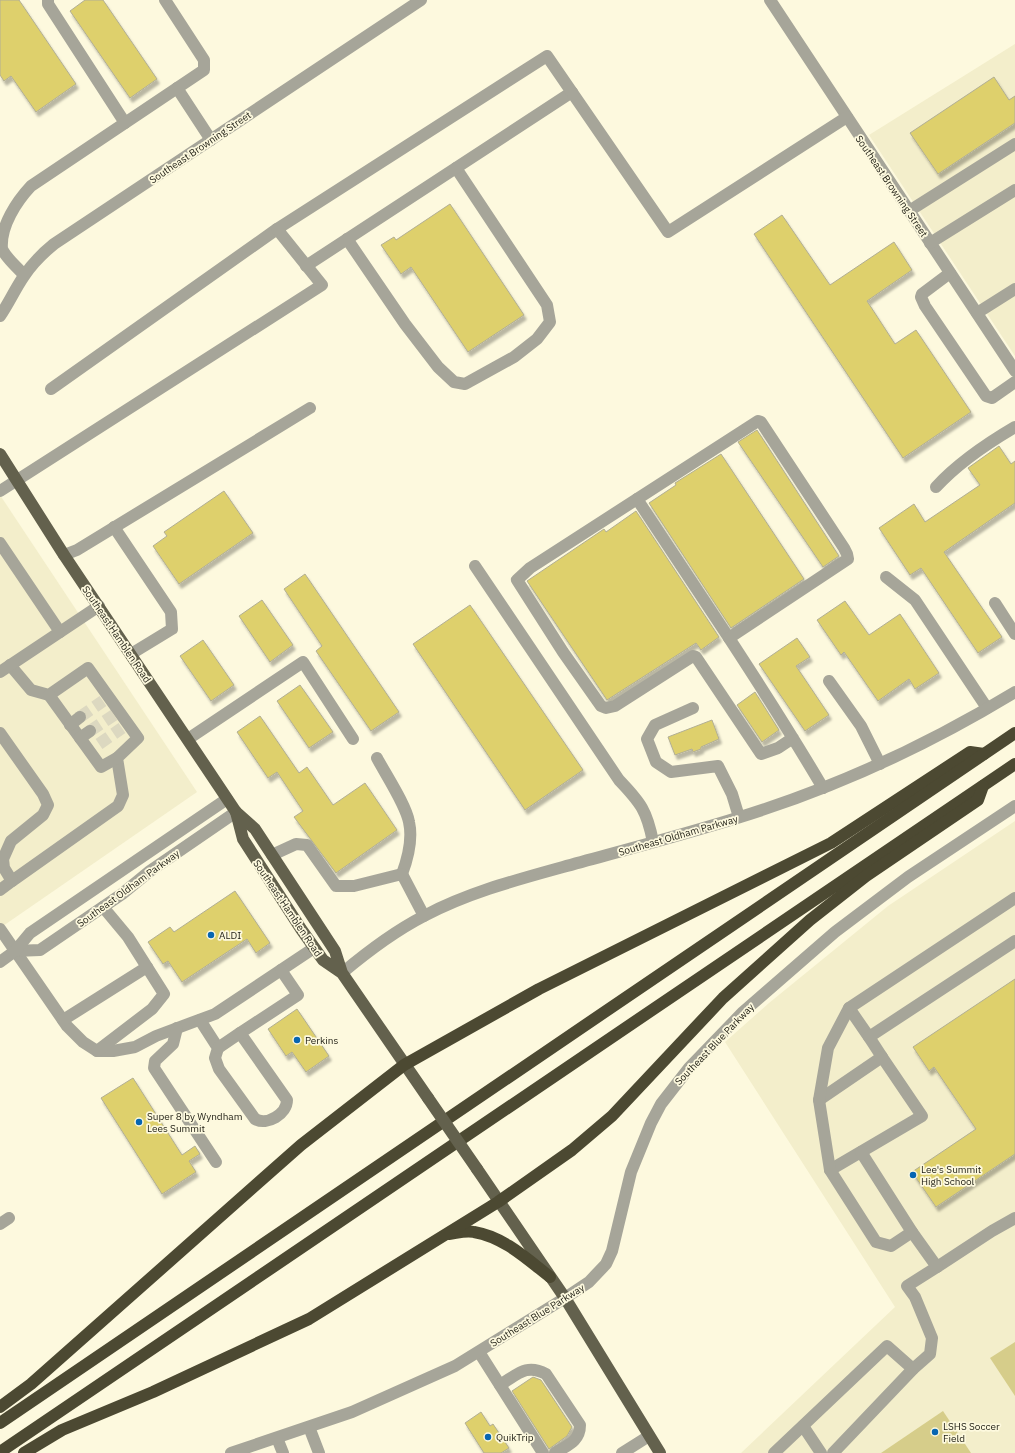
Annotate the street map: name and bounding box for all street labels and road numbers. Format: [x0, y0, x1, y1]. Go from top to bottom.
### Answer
street label: Southeast Browning Street [147, 108, 254, 186]
street label: Southeast Browning Street [853, 133, 931, 240]
street label: Southeast Hamblen Road [79, 583, 154, 685]
street label: Southeast Oldham Parkway [617, 812, 739, 859]
street label: Southeast Oldham Parkway [74, 847, 182, 930]
street label: Southeast Hamblen Road [250, 857, 325, 959]
street label: Southeast Blue Parkway [672, 1001, 757, 1088]
street label: Southeast Blue Parkway [488, 1281, 587, 1350]

